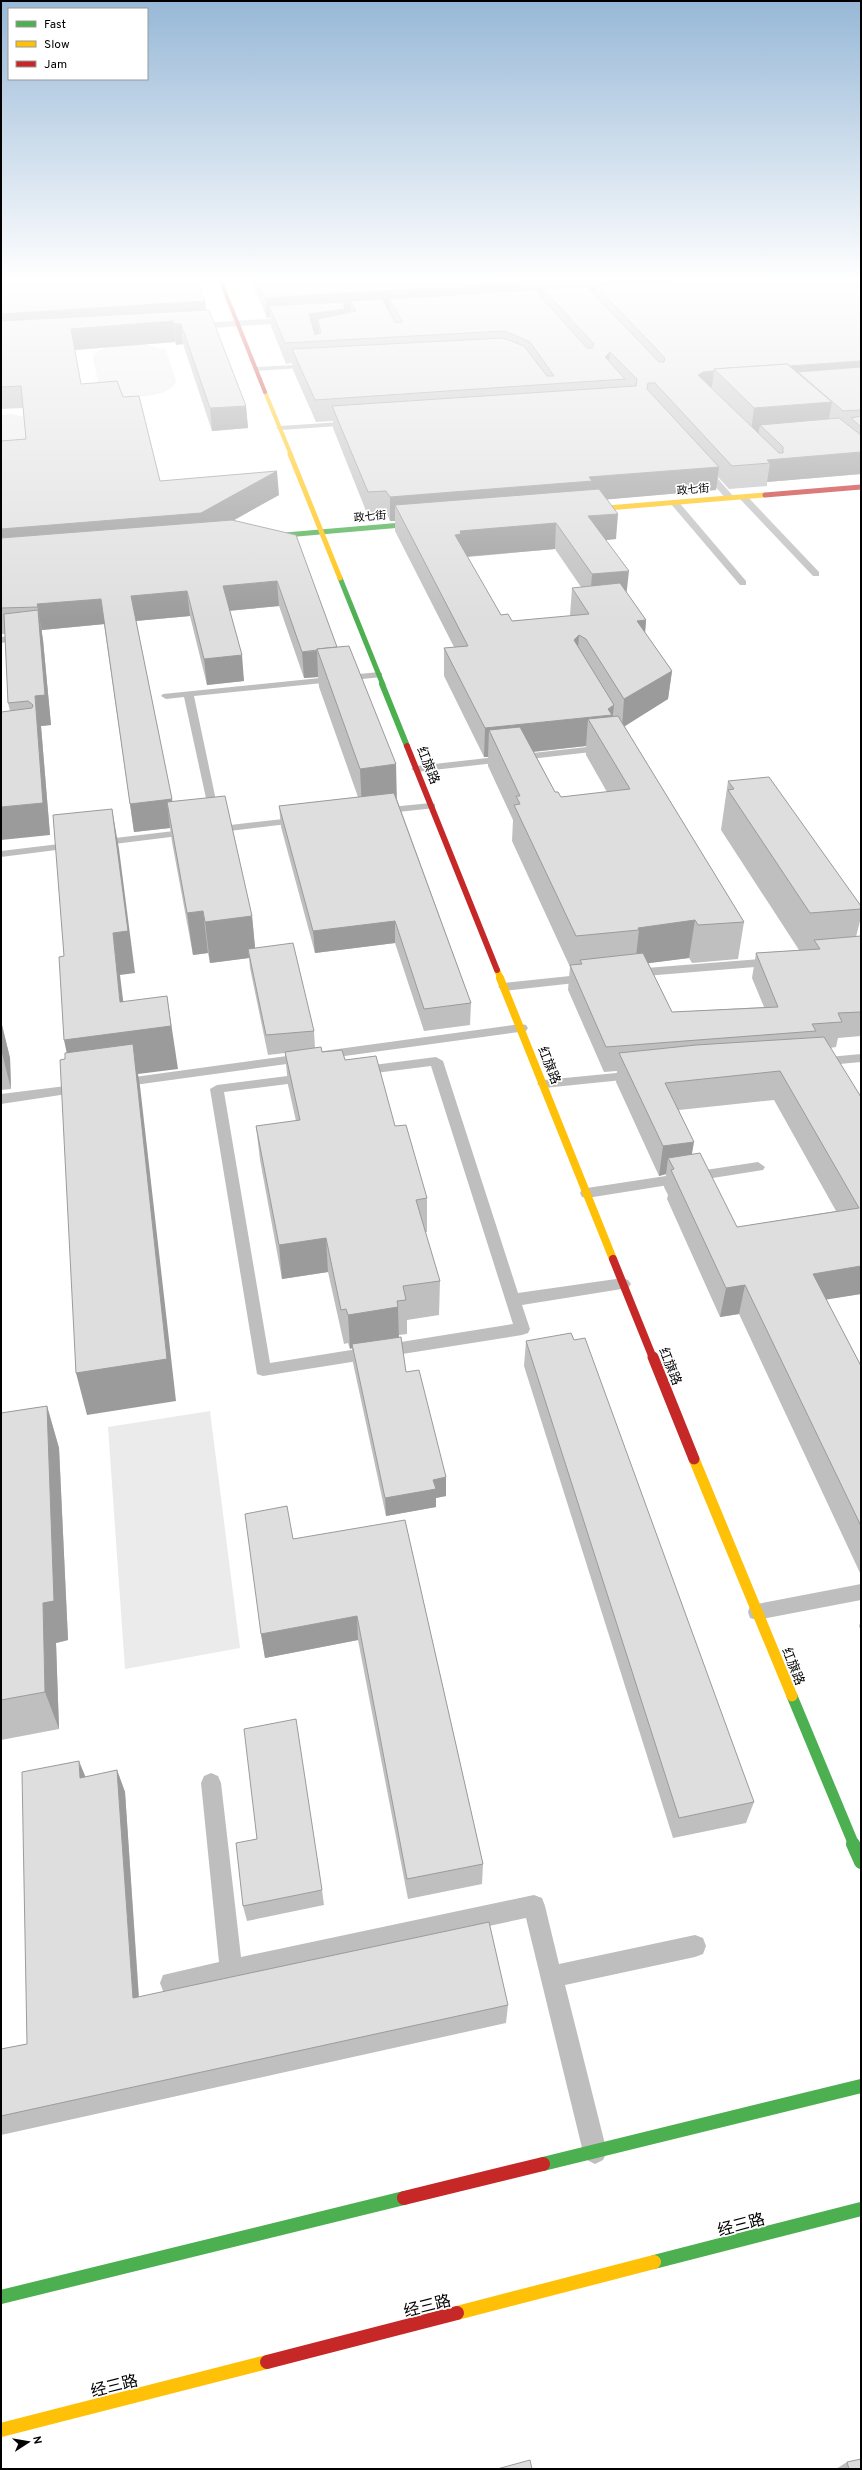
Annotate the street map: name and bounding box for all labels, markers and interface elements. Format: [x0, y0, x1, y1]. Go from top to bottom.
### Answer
legend [8, 8, 148, 80]
text: Fast [44, 17, 66, 33]
text: Slow [44, 37, 70, 53]
text: Jam [44, 57, 67, 73]
street label: 政七街 [676, 482, 710, 498]
street label: 政七街 [353, 509, 387, 525]
street label: 红旗路 [412, 744, 443, 787]
street label: 红旗路 [533, 1044, 564, 1087]
street label: 红旗路 [654, 1345, 685, 1388]
street label: 红旗路 [777, 1645, 808, 1688]
street label: 经三路 [716, 2210, 767, 2242]
street label: 经三路 [402, 2291, 453, 2322]
street label: 经三路 [89, 2371, 140, 2402]
north arrow [8, 2422, 48, 2462]
text: N [29, 2435, 44, 2445]

